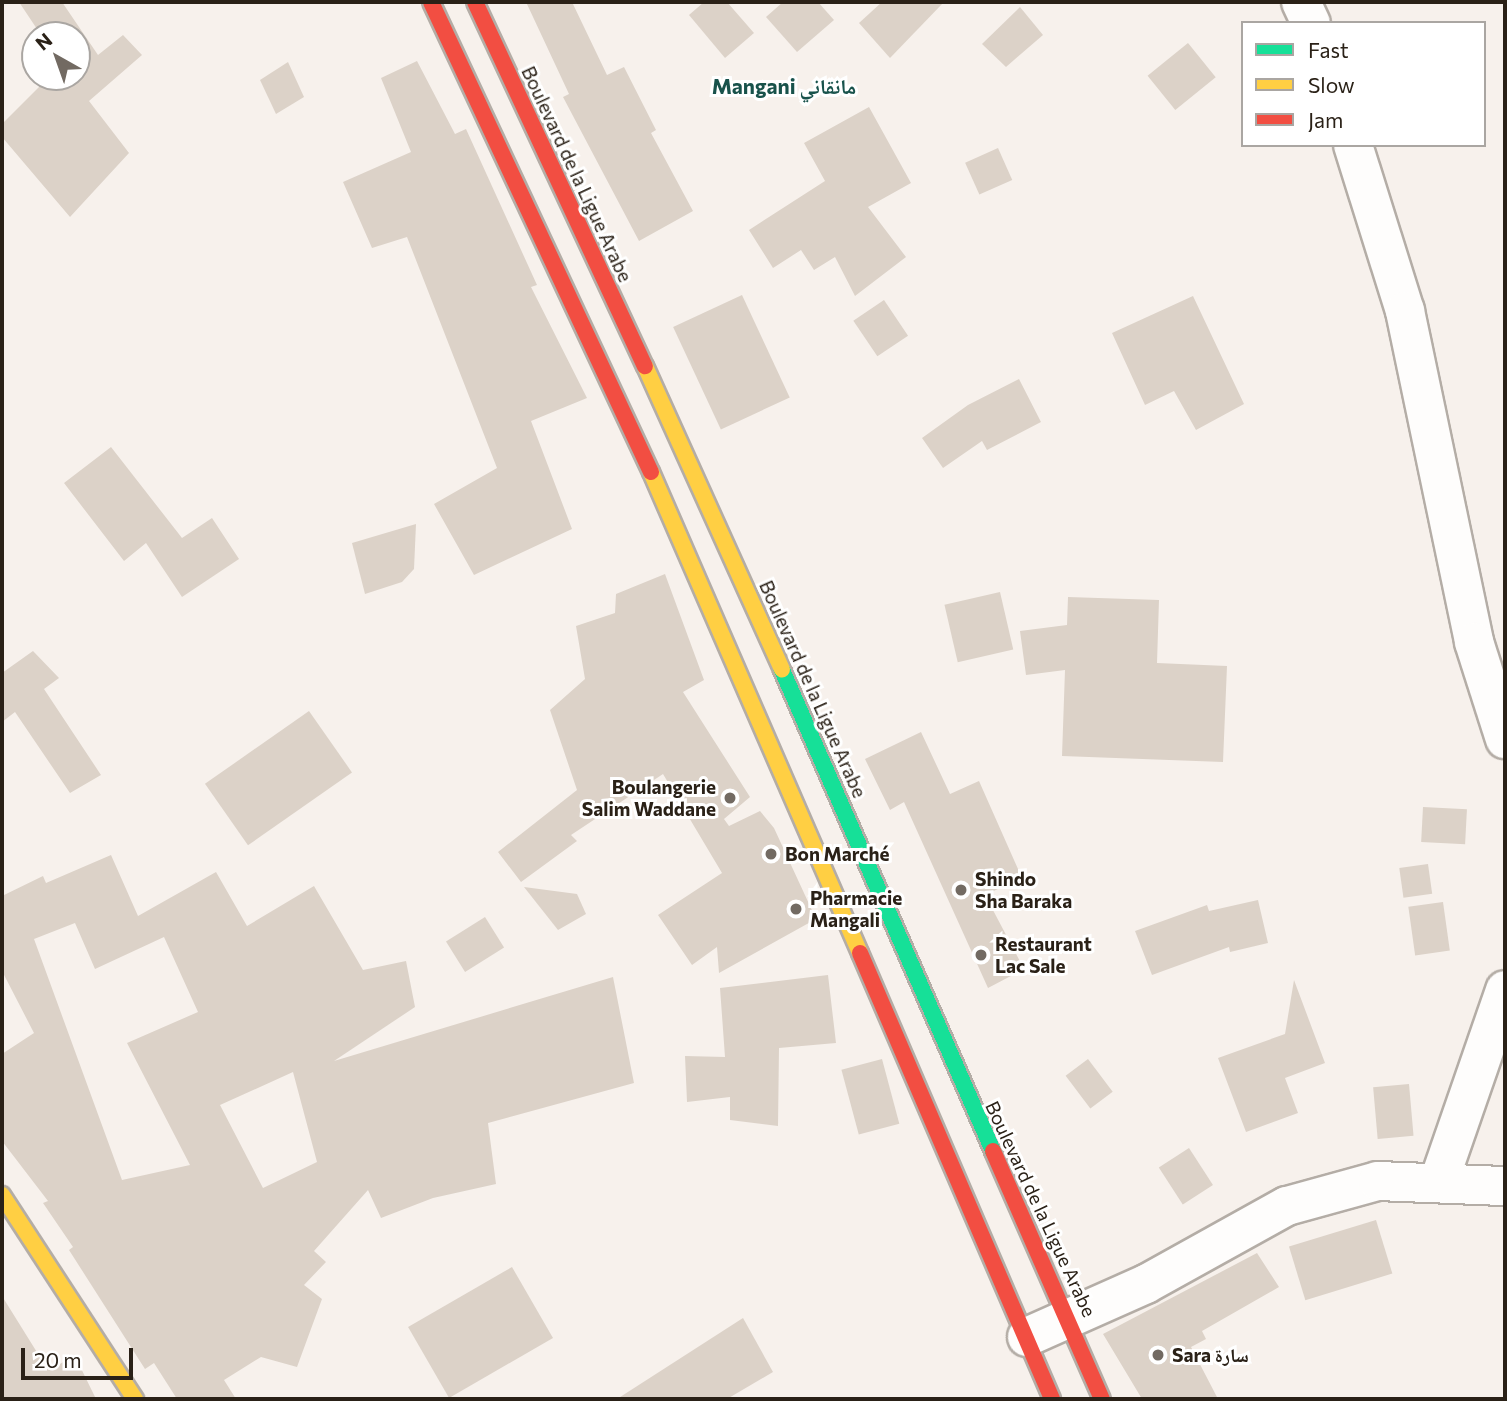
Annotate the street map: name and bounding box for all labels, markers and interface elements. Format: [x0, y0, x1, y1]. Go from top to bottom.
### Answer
north arrow [21, 21, 91, 91]
legend [1241, 21, 1486, 147]
text: N [31, 28, 56, 54]
text: Fast [1308, 37, 1349, 62]
street label: Boulevard de la Ligue Arabe [517, 63, 637, 285]
text: Slow [1308, 72, 1355, 97]
district label: Mangani مانقاني [712, 73, 856, 99]
text: Jam [1308, 107, 1343, 132]
street label: Boulevard de la Ligue Arabe [755, 577, 871, 801]
place label: Boulangerie Salim Waddane [582, 776, 716, 820]
marker: Boulangerie Salim Waddane [722, 790, 738, 806]
place label: Bon Marché [785, 843, 889, 865]
marker: Bon Marché [763, 846, 779, 862]
place label: Shindo Sha Baraka [975, 868, 1072, 912]
marker: Shindo Sha Baraka [953, 882, 969, 898]
place label: Pharmacie Mangali [810, 887, 902, 931]
marker: Pharmacie Mangali [788, 901, 804, 917]
place label: Restaurant Lac Sale [995, 933, 1092, 977]
marker: Restaurant Lac Sale [973, 947, 989, 963]
street label: Boulevard de la Ligue Arabe [981, 1098, 1101, 1320]
scale bar [24, 1334, 136, 1378]
place label: Sara سارة [1172, 1344, 1249, 1366]
text: 20 m [34, 1347, 82, 1372]
marker: Sara سارة [1150, 1347, 1166, 1363]

